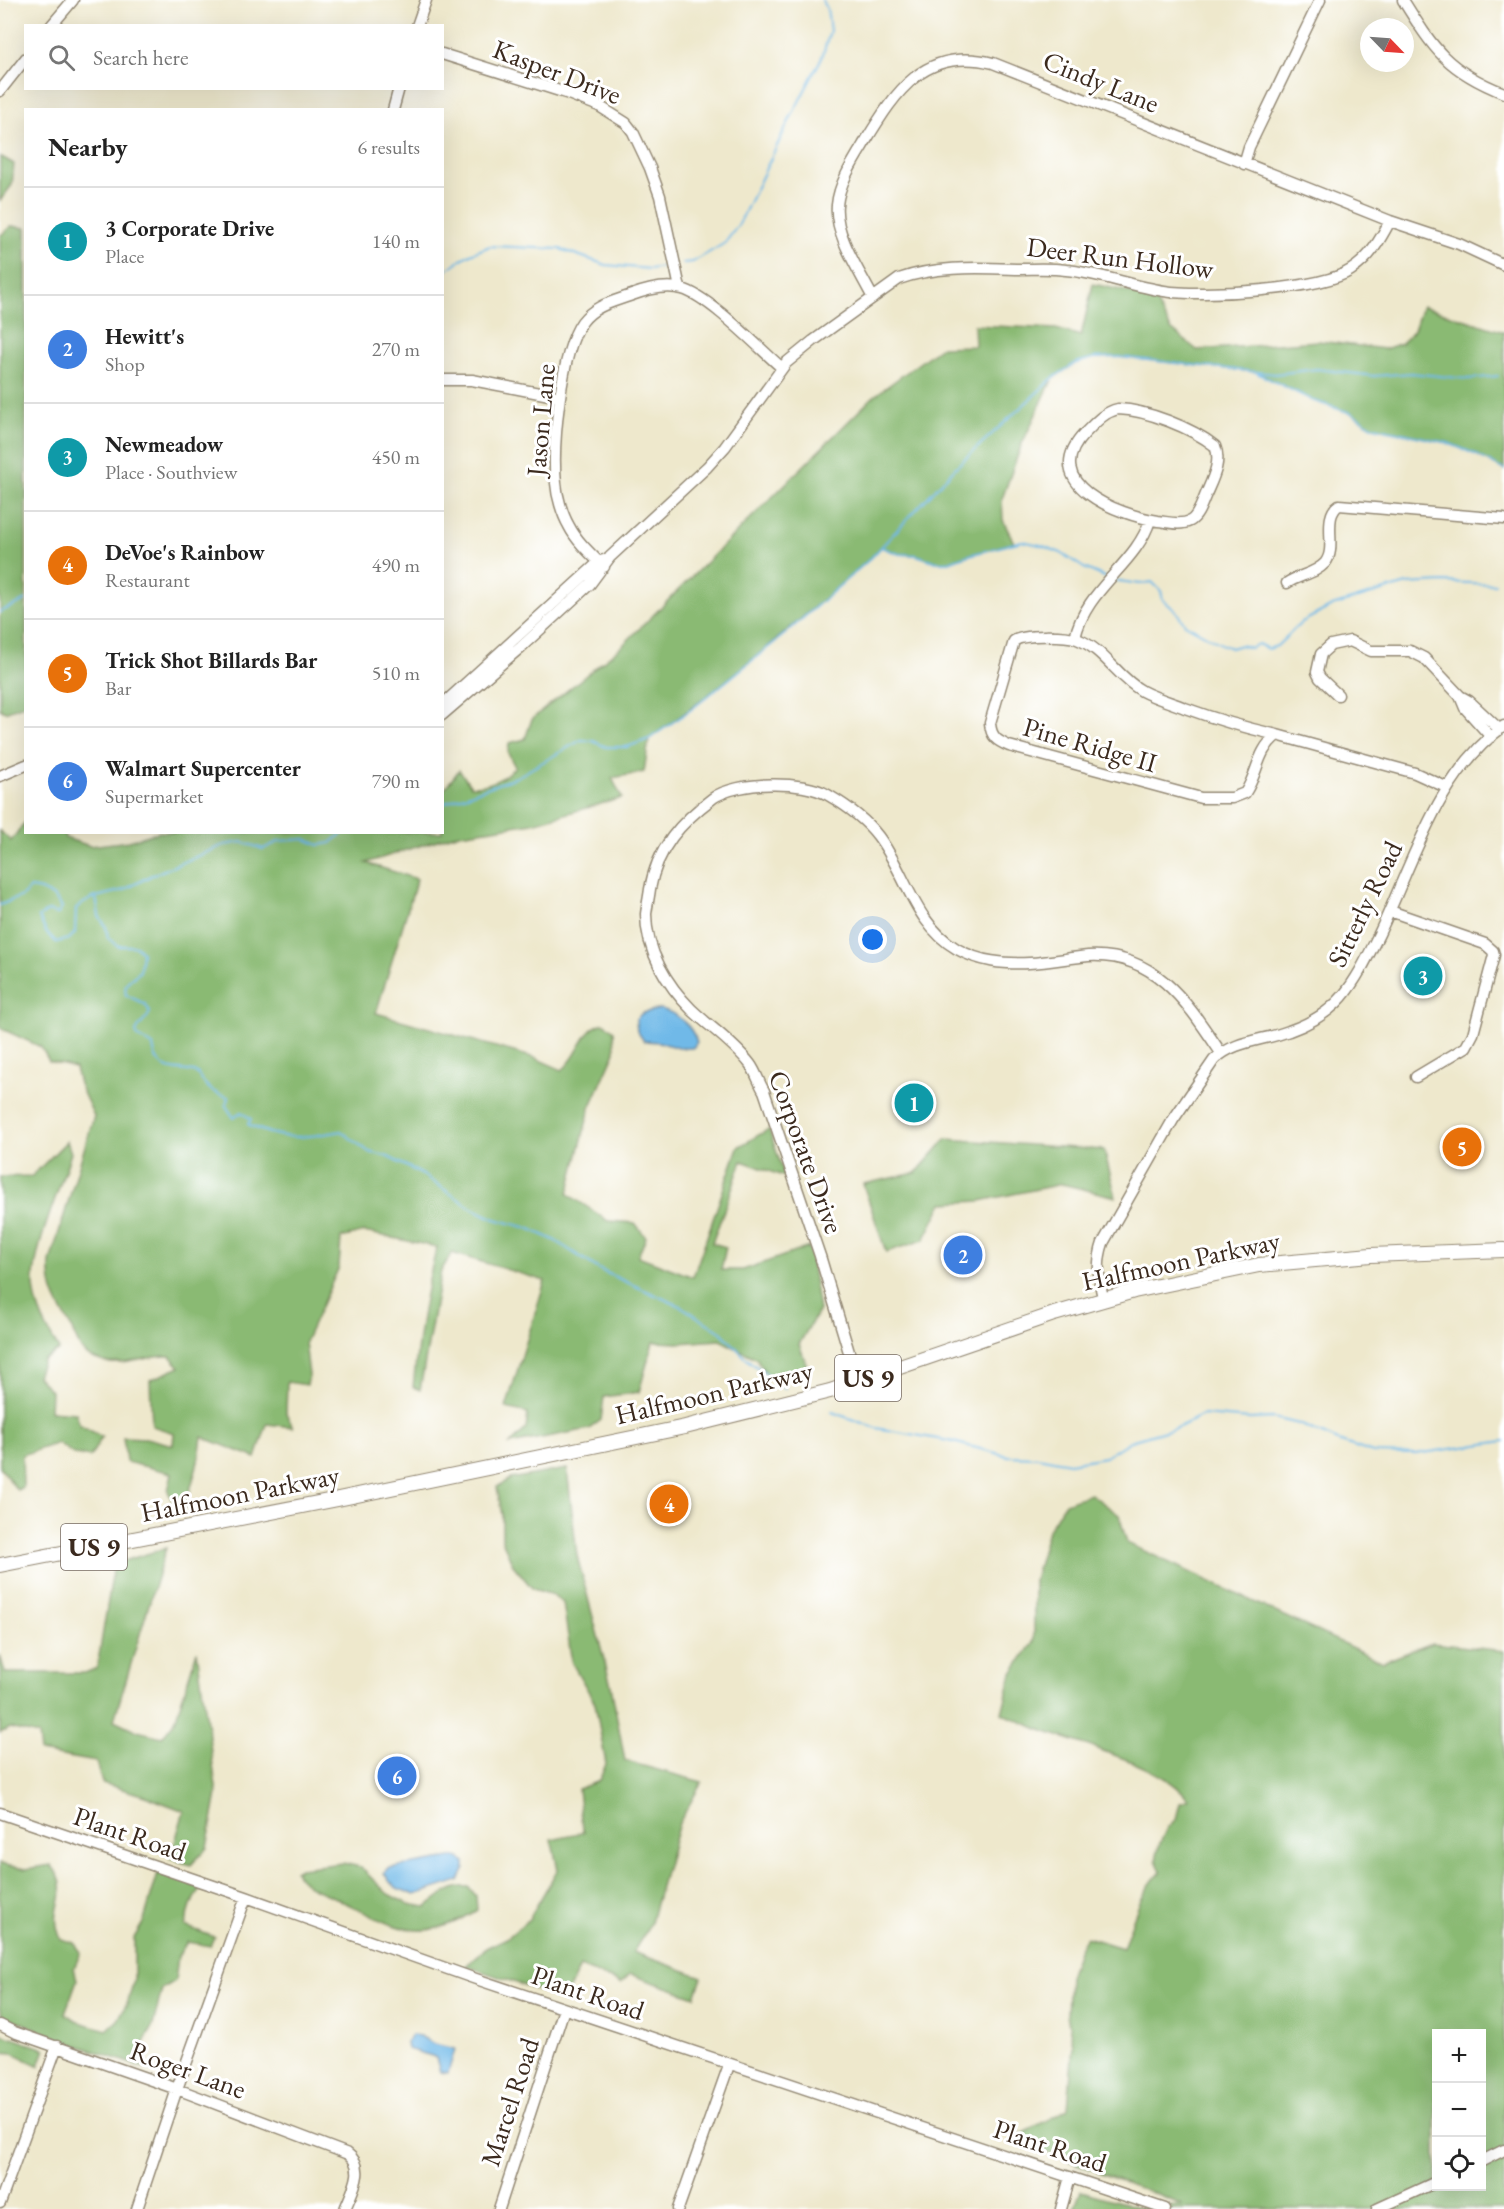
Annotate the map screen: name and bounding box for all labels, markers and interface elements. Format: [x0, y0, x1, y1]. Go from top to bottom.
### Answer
north arrow [1360, 18, 1414, 72]
search box [24, 24, 444, 90]
street label: Kasper Drive [488, 31, 626, 112]
icon: search [45, 41, 78, 74]
street label: Cindy Lane [1038, 42, 1164, 121]
text: Search here [93, 43, 188, 72]
text: Nearby [48, 130, 128, 164]
text: 6 results [357, 134, 420, 160]
text: 3 Corporate Drive [105, 214, 274, 243]
text: 1 [62, 228, 73, 254]
text: 140 m [372, 228, 420, 254]
street label: Deer Run Hollow [1025, 229, 1216, 286]
text: Place [105, 243, 144, 269]
text: Hewitt's [105, 322, 184, 351]
text: 2 [62, 336, 73, 362]
text: 270 m [372, 336, 420, 362]
text: Shop [105, 351, 145, 377]
street label: Jason Lane [518, 362, 563, 480]
text: Newmeadow [105, 430, 223, 459]
text: 3 [62, 444, 73, 470]
text: 450 m [372, 444, 420, 470]
text: Place · Southview [105, 459, 237, 485]
text: DeVoe's Rainbow [105, 538, 265, 567]
text: 4 [62, 552, 73, 578]
text: 490 m [372, 552, 420, 578]
text: Restaurant [105, 567, 190, 593]
text: Trick Shot Billards Bar [105, 646, 317, 675]
text: 5 [62, 660, 73, 686]
text: 510 m [372, 660, 420, 686]
text: Bar [105, 675, 131, 701]
street label: Pine Ridge II [1019, 709, 1161, 780]
text: Walmart Supercenter [105, 754, 301, 783]
text: 6 [62, 768, 73, 794]
text: 790 m [372, 768, 420, 794]
text: Supermarket [105, 783, 203, 809]
street label: Sitterly Road [1319, 835, 1410, 973]
your location [858, 925, 887, 954]
pin: 3 [1404, 954, 1442, 998]
street label: Corporate Drive [761, 1066, 852, 1238]
pin: 1 [894, 1080, 934, 1126]
pin: 5 [1442, 1124, 1482, 1170]
street label: Halfmoon Parkway [1079, 1222, 1283, 1299]
pin: 2 [944, 1232, 982, 1278]
street label: Halfmoon Parkway [612, 1353, 816, 1432]
road number: US 9 [835, 1355, 901, 1401]
street label: Halfmoon Parkway [138, 1457, 342, 1530]
pin: 4 [650, 1482, 688, 1526]
road number: US 9 [61, 1524, 127, 1570]
pin: 6 [378, 1754, 416, 1798]
street label: Plant Road [69, 1798, 191, 1869]
street label: Plant Road [527, 1957, 649, 2028]
map controls [1432, 2029, 1486, 2191]
button: + [1432, 2029, 1486, 2083]
street label: Roger Lane [126, 2032, 251, 2107]
street label: Marcel Road [472, 2033, 547, 2170]
button: − [1432, 2083, 1486, 2137]
street label: Plant Road [989, 2111, 1111, 2180]
button: locate [1432, 2137, 1486, 2191]

